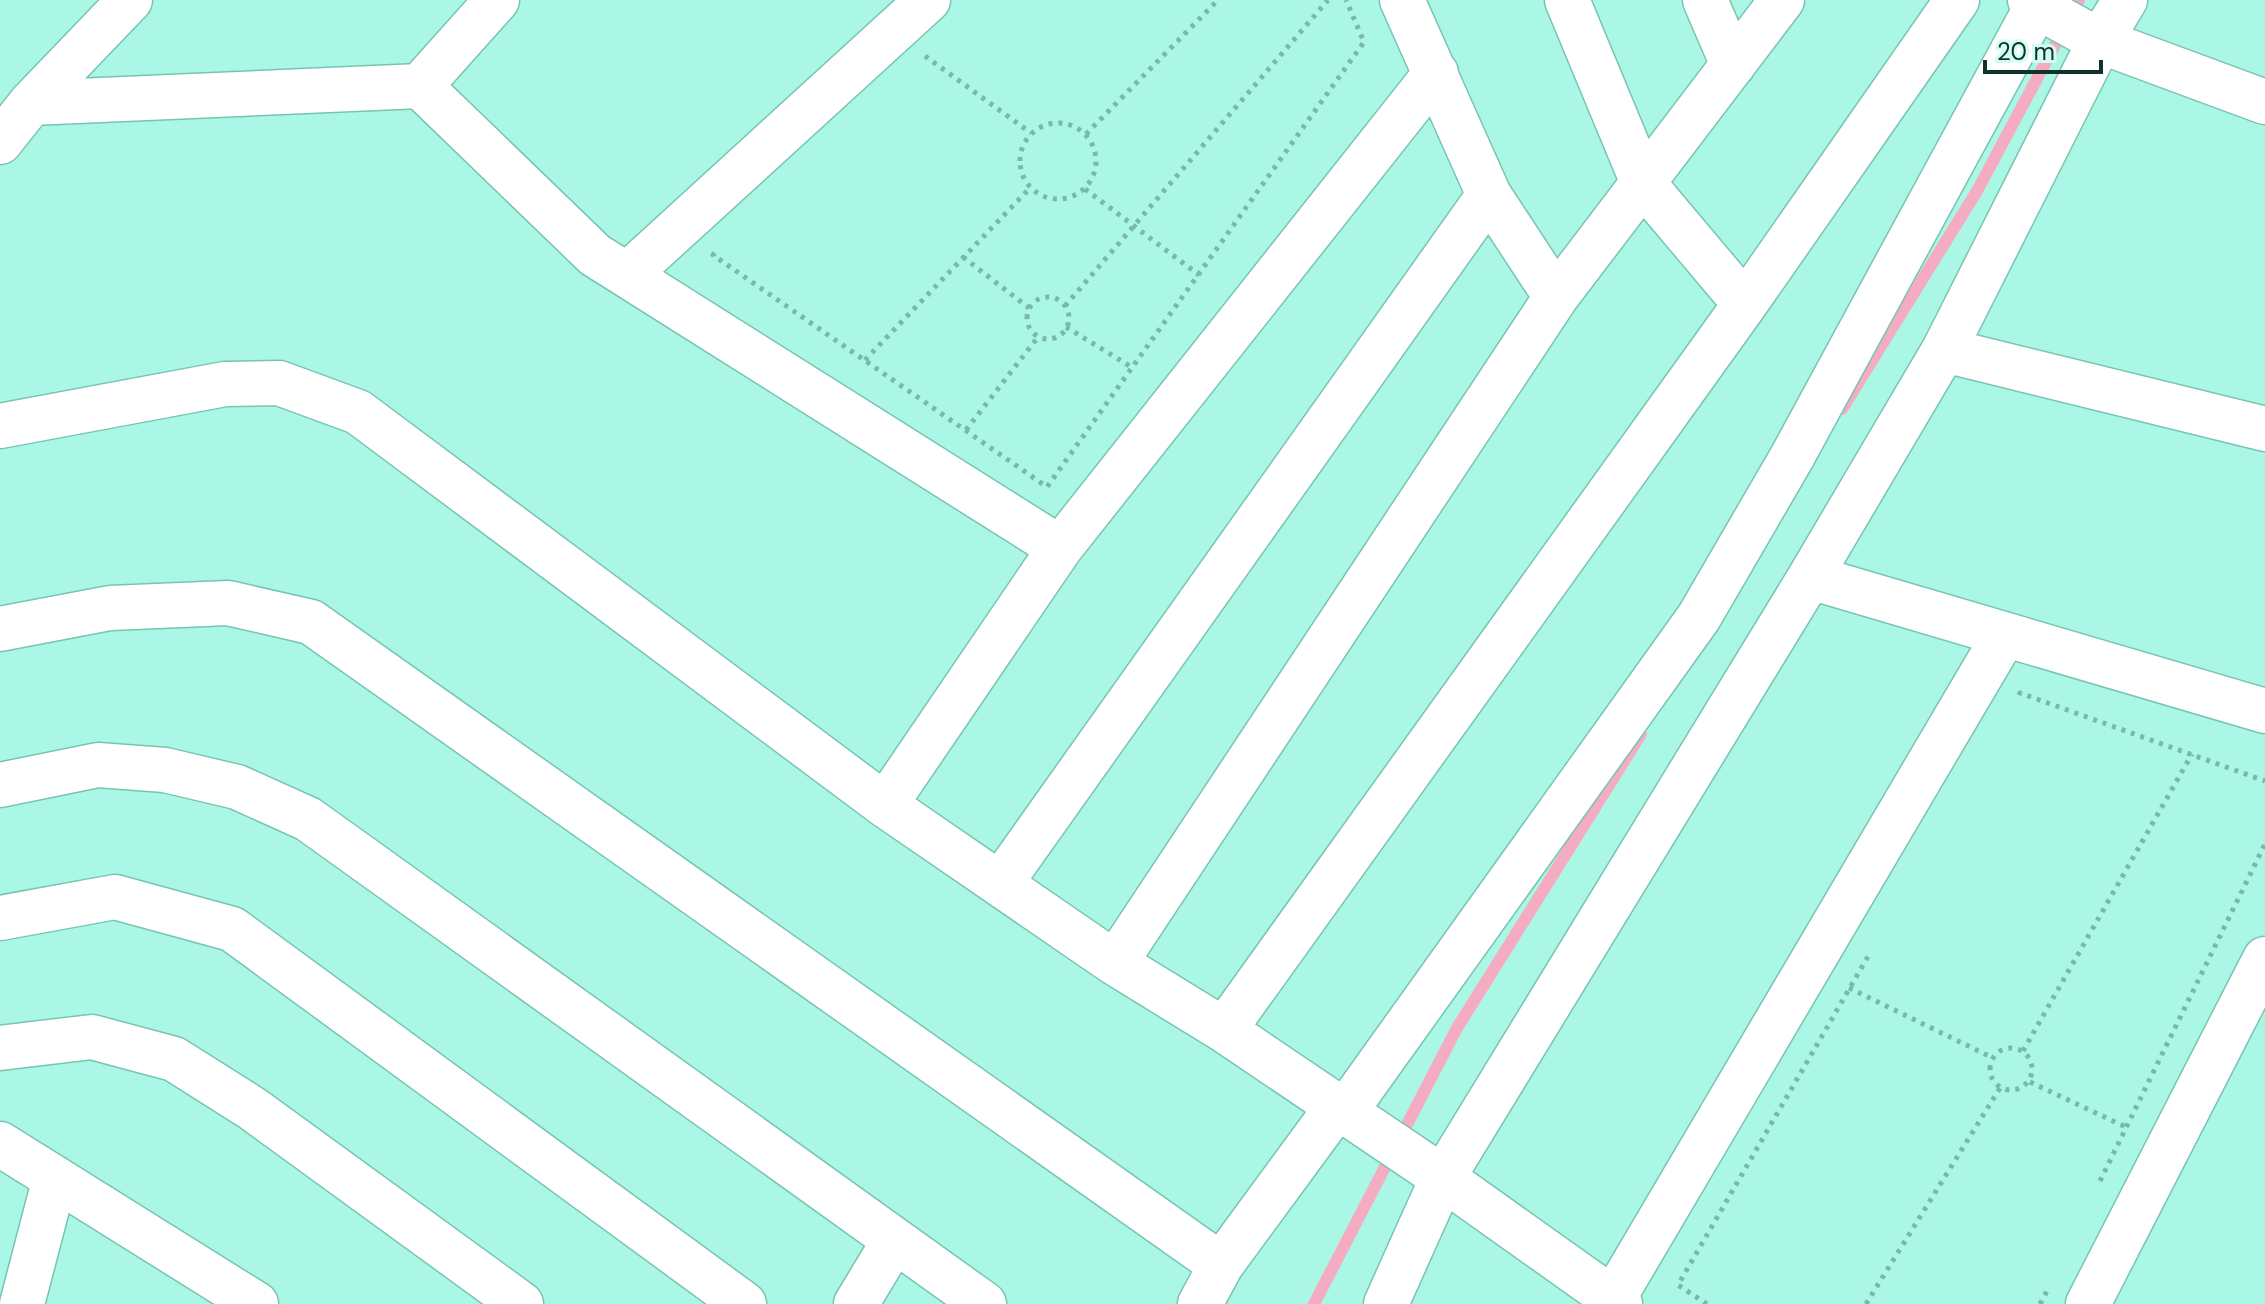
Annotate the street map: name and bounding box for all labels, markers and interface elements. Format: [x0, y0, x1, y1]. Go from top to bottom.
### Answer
scale bar [1985, 24, 2101, 74]
text: 20 m [1997, 36, 2055, 67]

